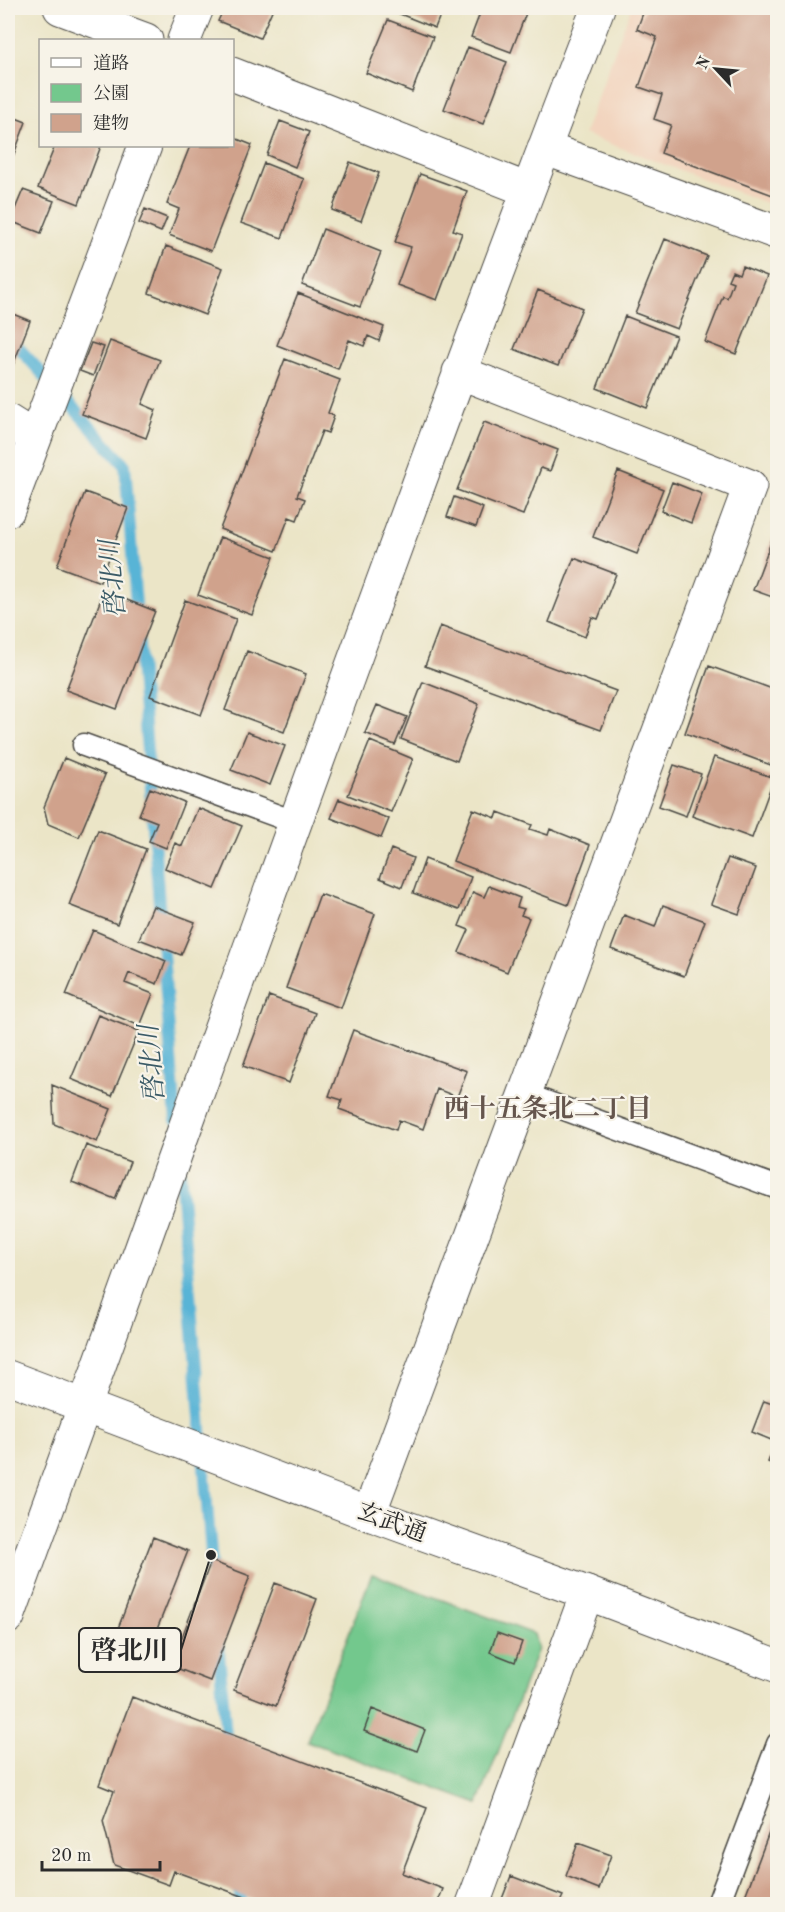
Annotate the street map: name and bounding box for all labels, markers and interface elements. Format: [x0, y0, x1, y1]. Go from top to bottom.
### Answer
legend [39, 39, 234, 147]
north arrow [686, 39, 746, 99]
text: 道路 [93, 53, 129, 73]
text: N [694, 54, 715, 72]
text: 公園 [93, 84, 129, 103]
text: 建物 [93, 113, 129, 133]
water label: 啓北川 [95, 536, 130, 619]
water label: 啓北川 [134, 1021, 169, 1104]
district label: 西十五条北二丁目 [444, 1094, 652, 1123]
street label: 玄武通 [353, 1497, 430, 1547]
callout: 啓北川 [79, 1628, 181, 1672]
text: 啓北川 [91, 1637, 169, 1665]
scale bar [42, 1834, 160, 1872]
text: 20 m [51, 1847, 91, 1865]

